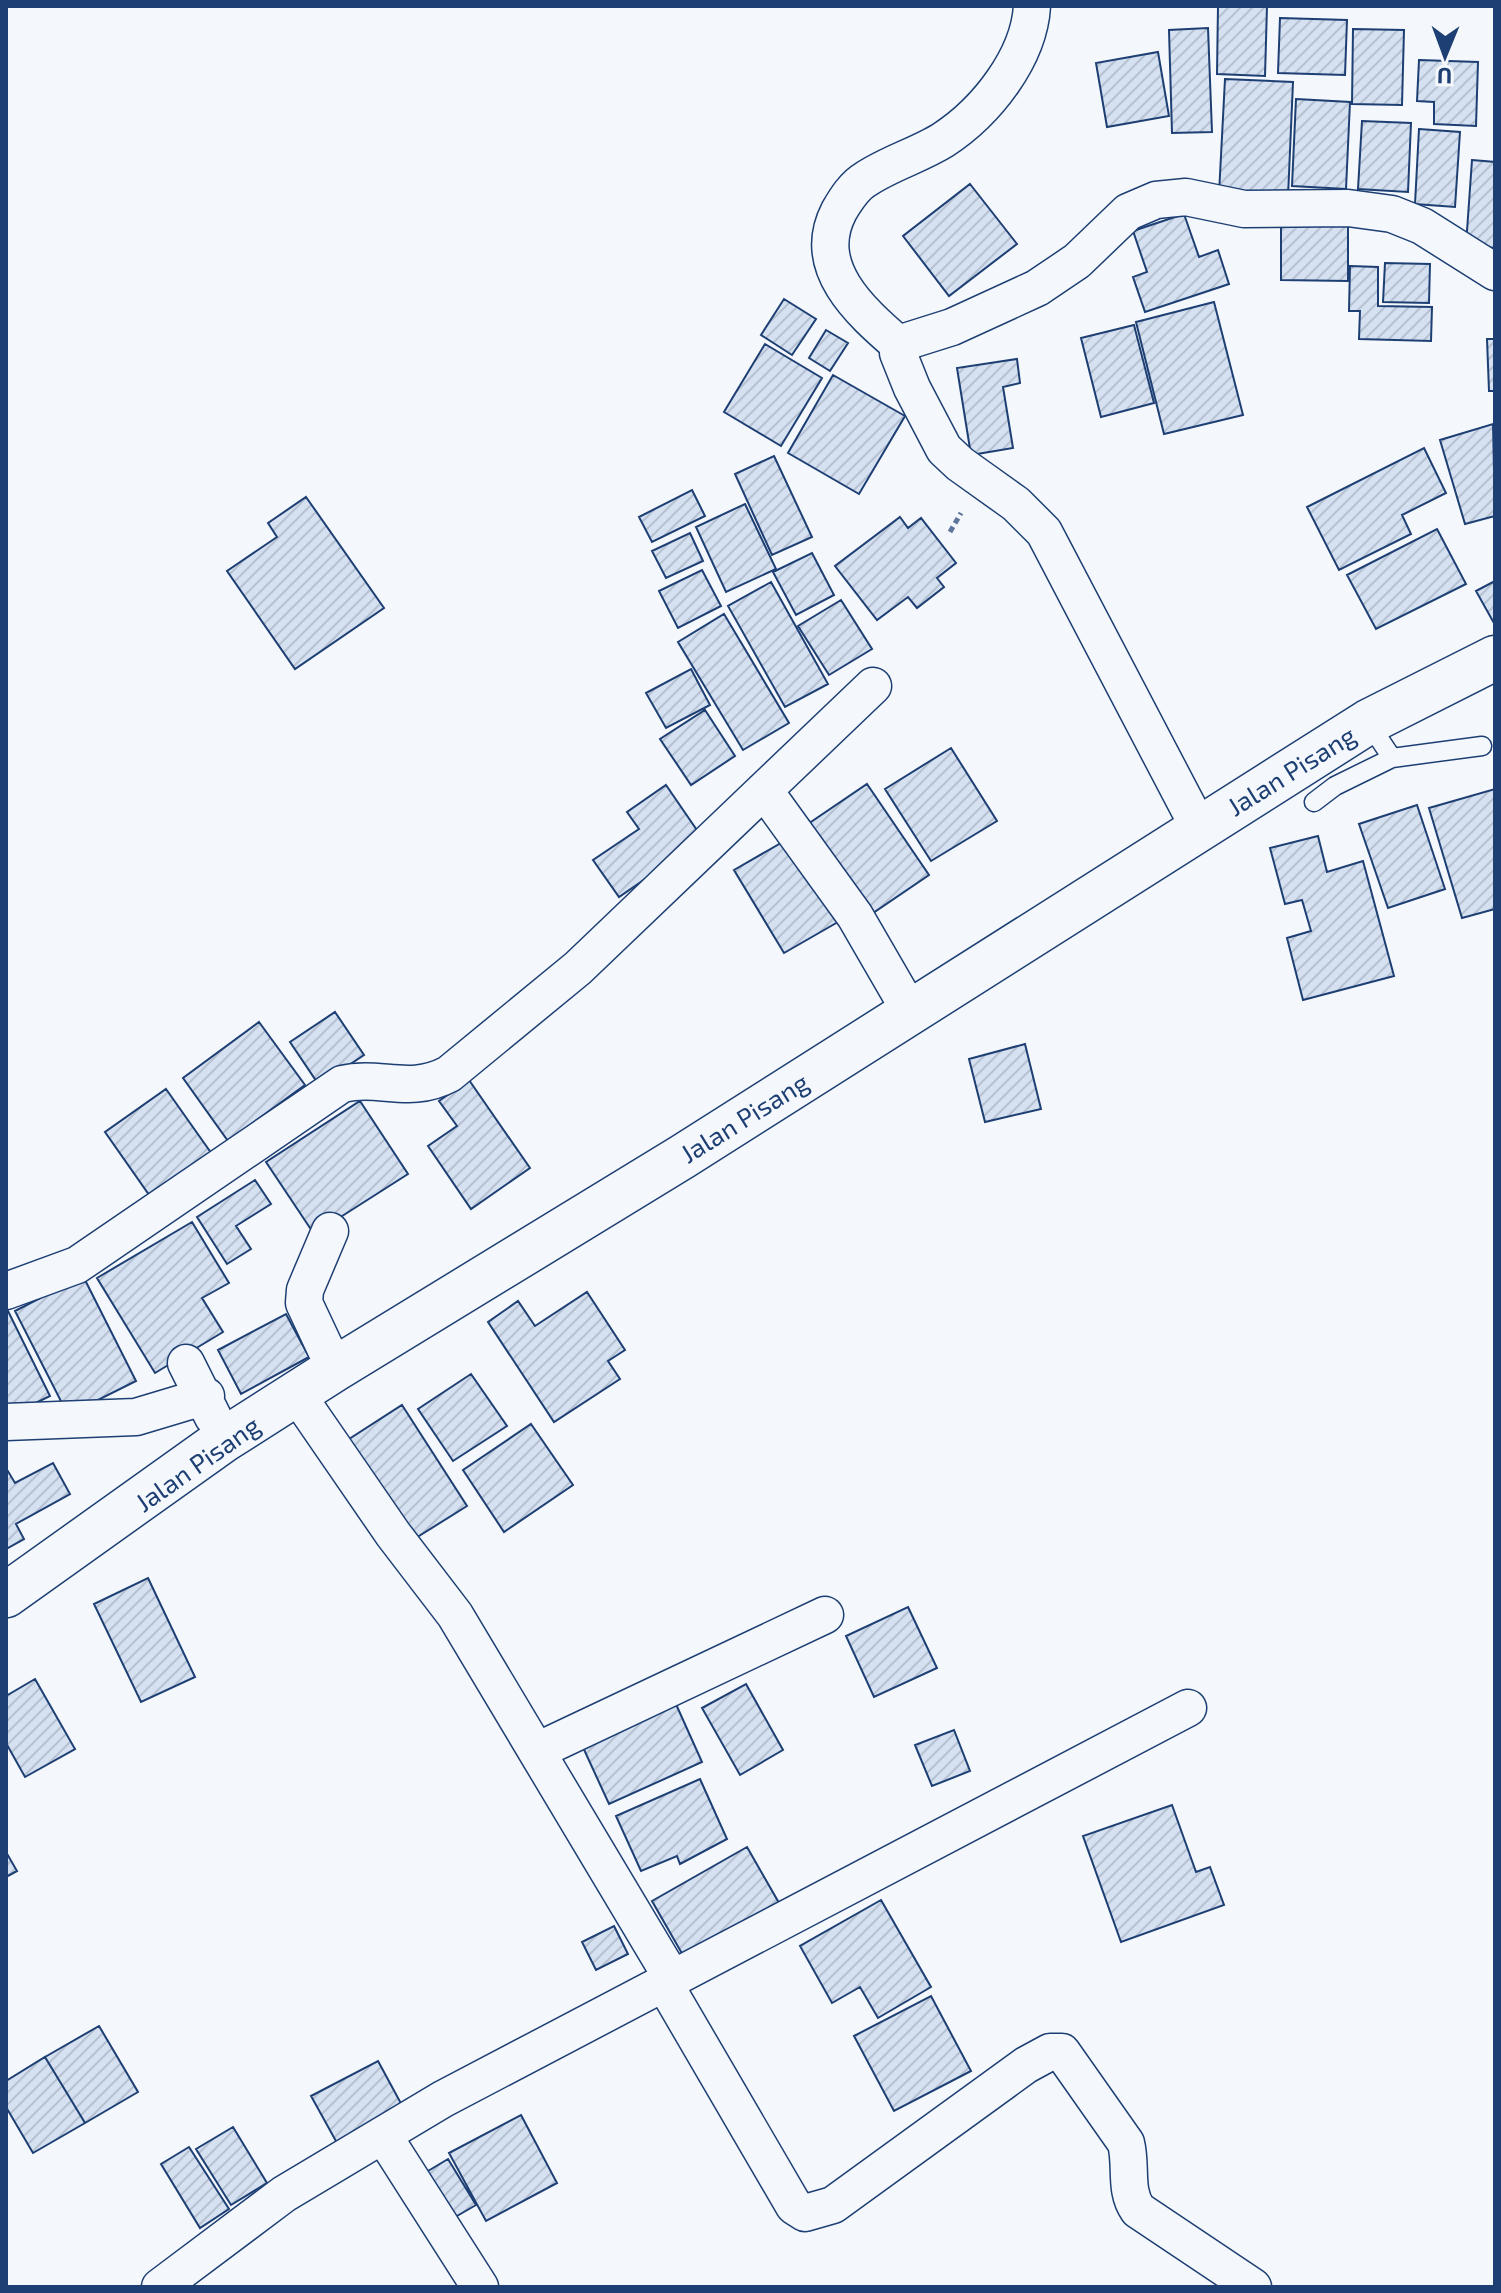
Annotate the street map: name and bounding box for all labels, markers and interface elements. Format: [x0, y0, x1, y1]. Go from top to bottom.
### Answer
north arrow [1405, 16, 1485, 96]
text: U [1437, 64, 1452, 90]
street label: Jalan Pisang [1221, 718, 1361, 822]
street label: Jalan Pisang [674, 1065, 814, 1169]
street label: Jalan Pisang [129, 1409, 265, 1517]

